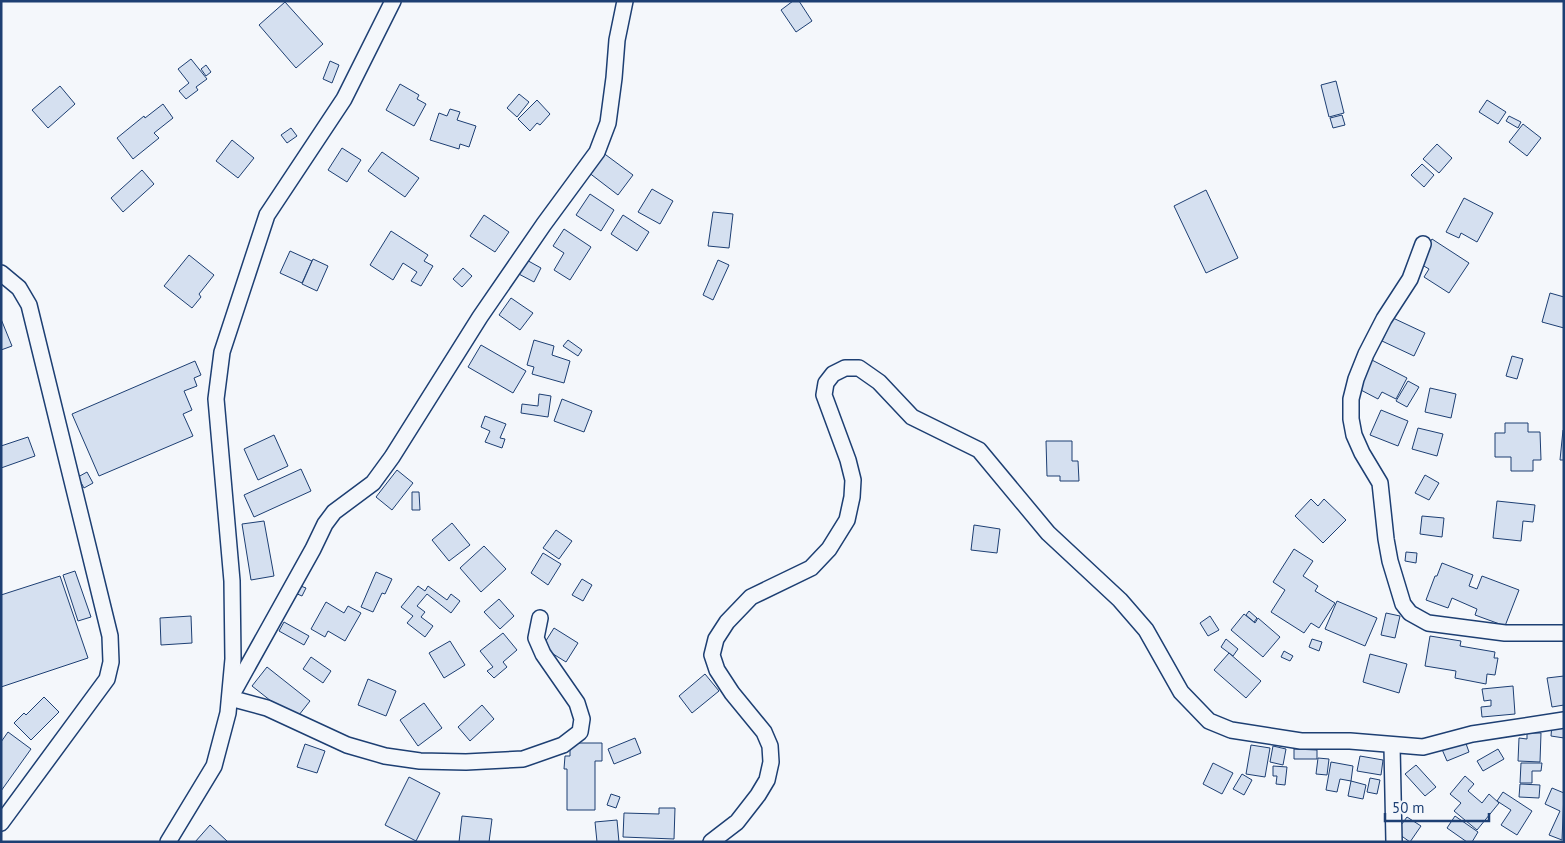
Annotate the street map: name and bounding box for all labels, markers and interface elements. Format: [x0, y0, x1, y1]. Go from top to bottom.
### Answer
scale bar [1385, 790, 1489, 822]
text: 50 m [1392, 798, 1425, 817]

